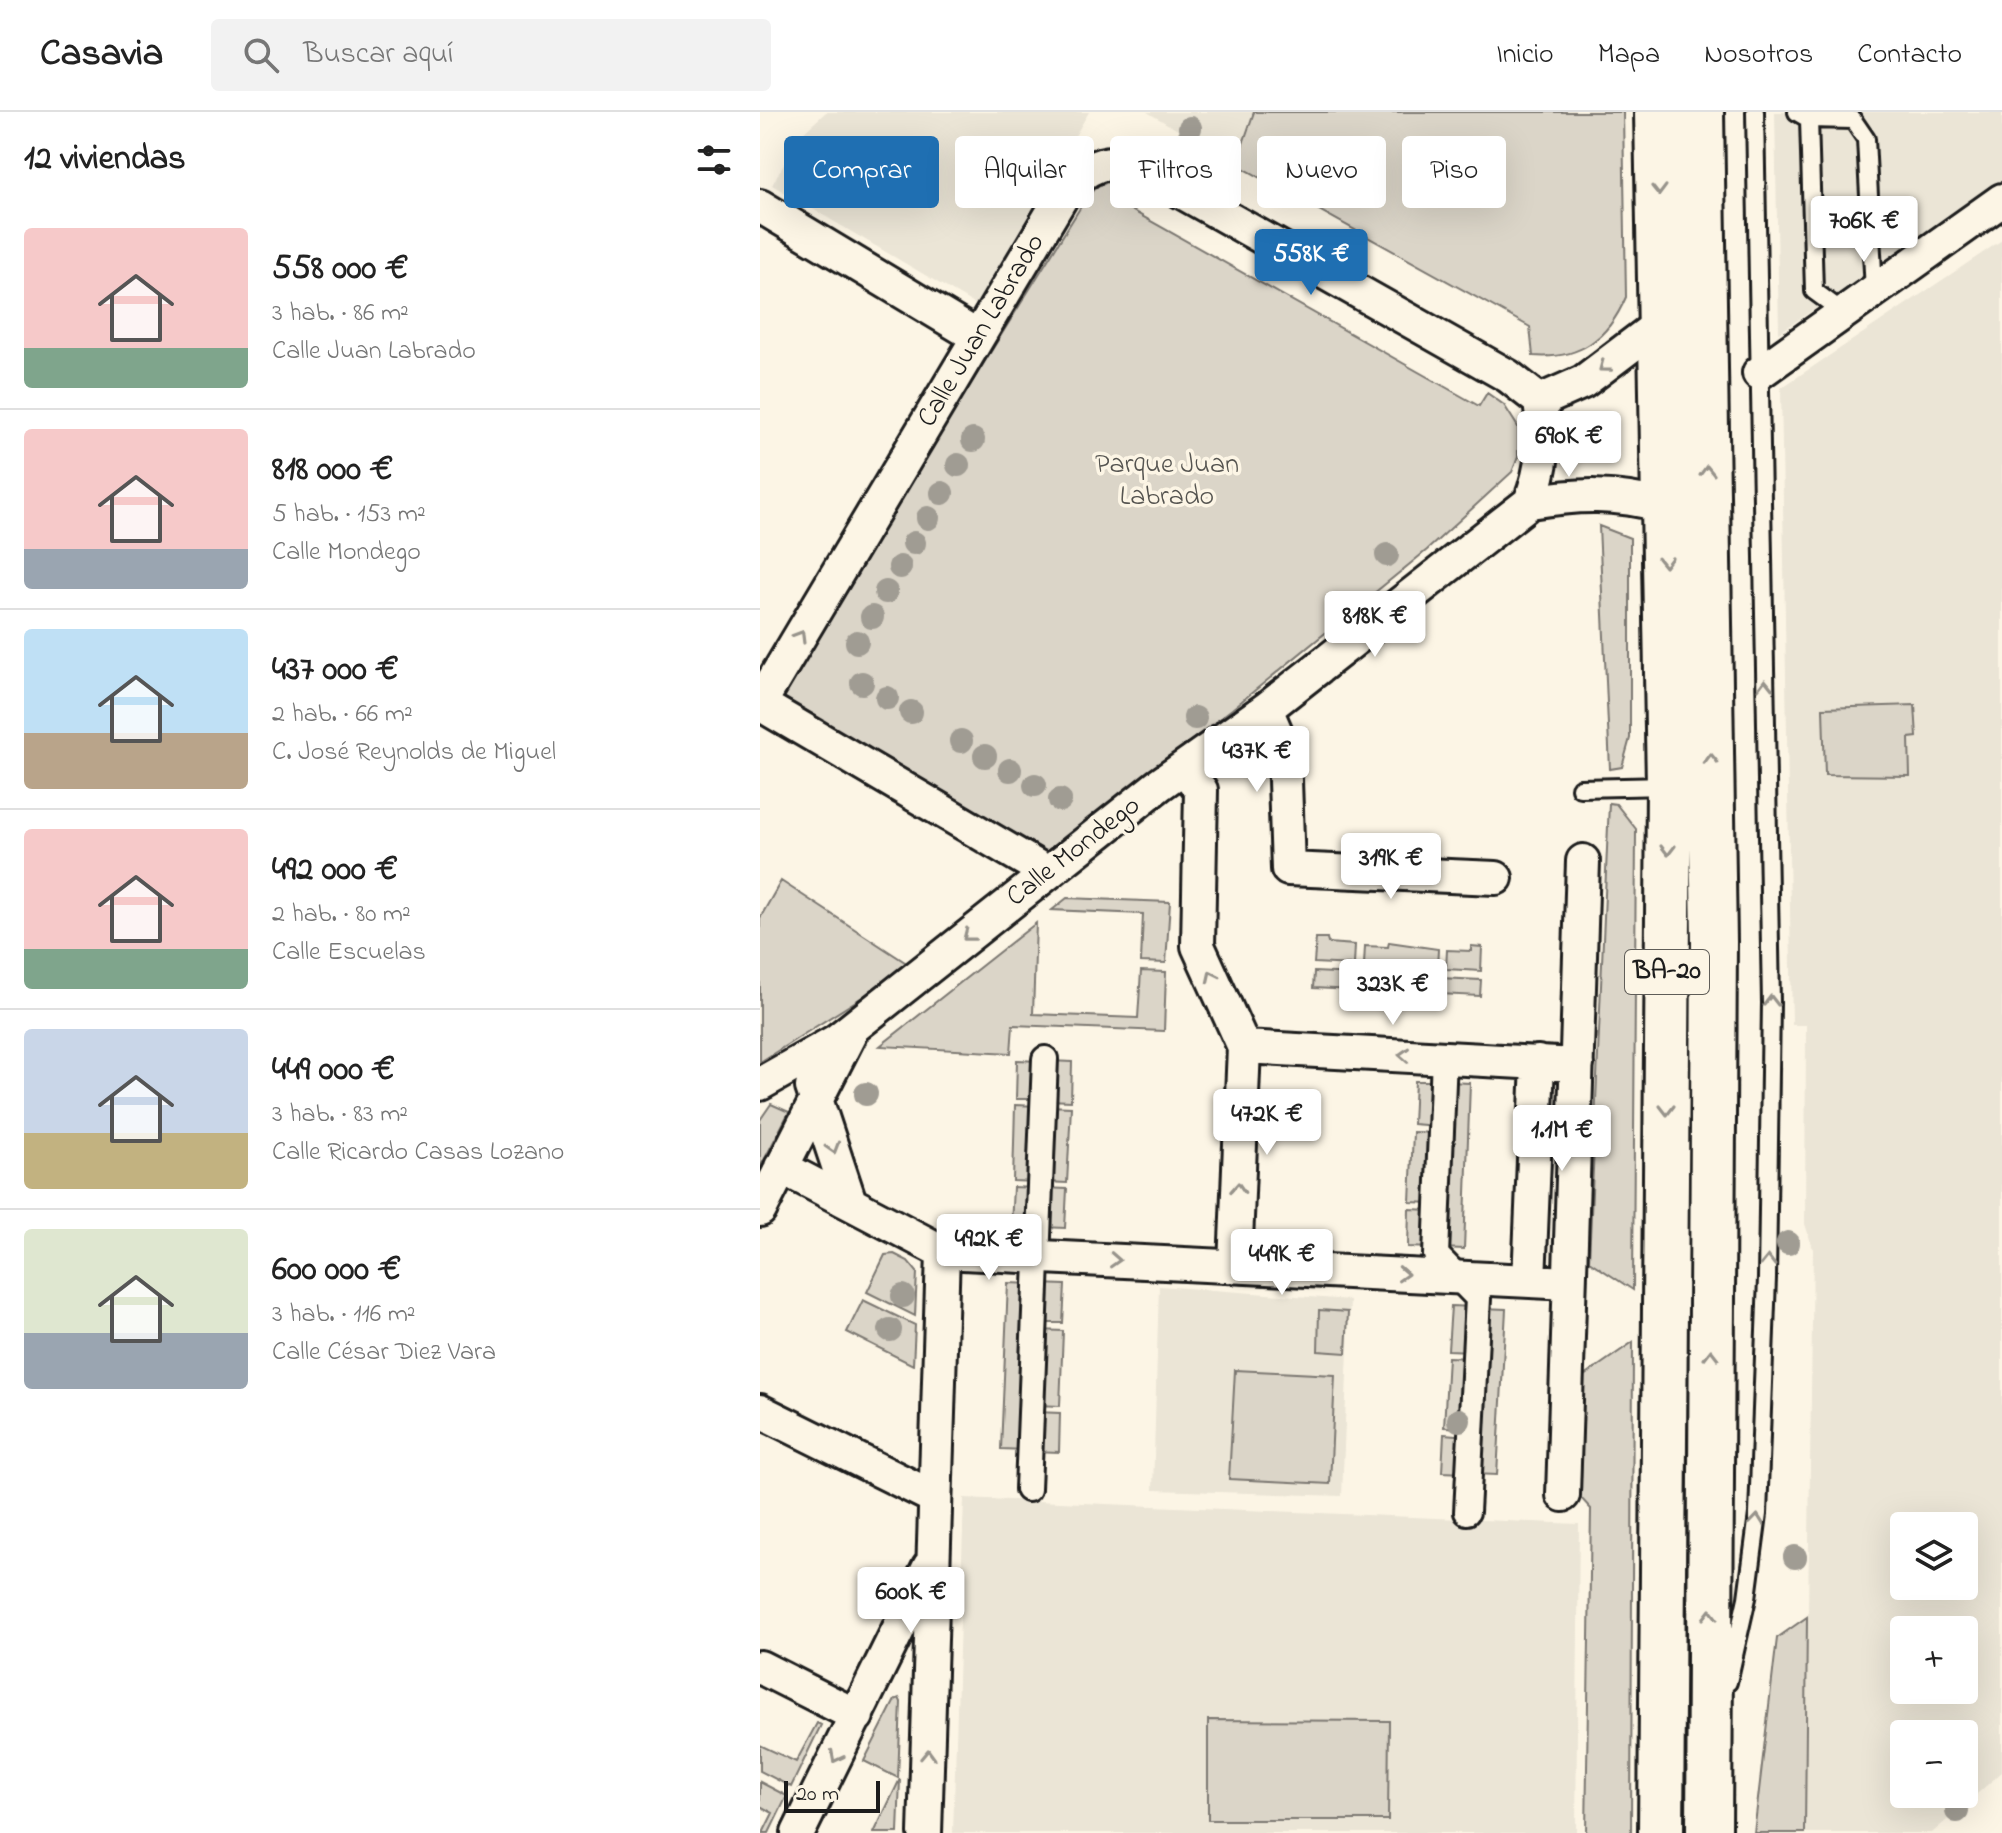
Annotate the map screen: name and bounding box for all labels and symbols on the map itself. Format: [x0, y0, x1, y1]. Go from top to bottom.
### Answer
one-way arrow [1650, 184, 1667, 197]
pin: 706K € [1799, 196, 1929, 264]
street label: Calle Juan Labrado [908, 226, 1056, 436]
pin: 558K € [1246, 229, 1376, 297]
one-way arrow [1598, 357, 1612, 372]
pin: 690K € [1504, 411, 1634, 479]
park label: Parque Juan Labrado [1095, 445, 1239, 518]
one-way arrow [1698, 464, 1715, 477]
one-way arrow [1656, 556, 1673, 569]
pin: 818K € [1310, 591, 1440, 659]
one-way arrow [790, 630, 806, 645]
one-way arrow [1756, 678, 1774, 691]
pin: 437K € [1192, 726, 1322, 794]
one-way arrow [1702, 752, 1720, 765]
street label: Calle Mondego [998, 787, 1150, 917]
pin: 319K € [1326, 833, 1456, 901]
one-way arrow [1659, 844, 1677, 857]
one-way arrow [963, 926, 977, 941]
road number: BA-20 [1625, 950, 1709, 994]
pin: 323K € [1328, 959, 1458, 1027]
one-way arrow [1205, 970, 1221, 984]
one-way arrow [1762, 994, 1780, 1007]
one-way arrow [1397, 1047, 1410, 1064]
pin: 472K € [1202, 1089, 1332, 1157]
one-way arrow [1658, 1104, 1675, 1117]
pin: 1.1M € [1497, 1105, 1627, 1173]
one-way arrow [824, 1140, 840, 1154]
one-way arrow [1229, 1181, 1246, 1194]
pin: 492K € [924, 1214, 1054, 1282]
pin: 449K € [1217, 1229, 1347, 1297]
one-way arrow [1109, 1252, 1122, 1269]
one-way arrow [1759, 1254, 1776, 1267]
one-way arrow [1397, 1266, 1410, 1283]
one-way arrow [1703, 1348, 1720, 1361]
one-way arrow [1748, 1513, 1765, 1526]
pin: 600K € [846, 1567, 976, 1635]
one-way arrow [1701, 1608, 1719, 1621]
one-way arrow [831, 1748, 846, 1763]
one-way arrow [919, 1748, 936, 1761]
scale bar [784, 1777, 880, 1813]

